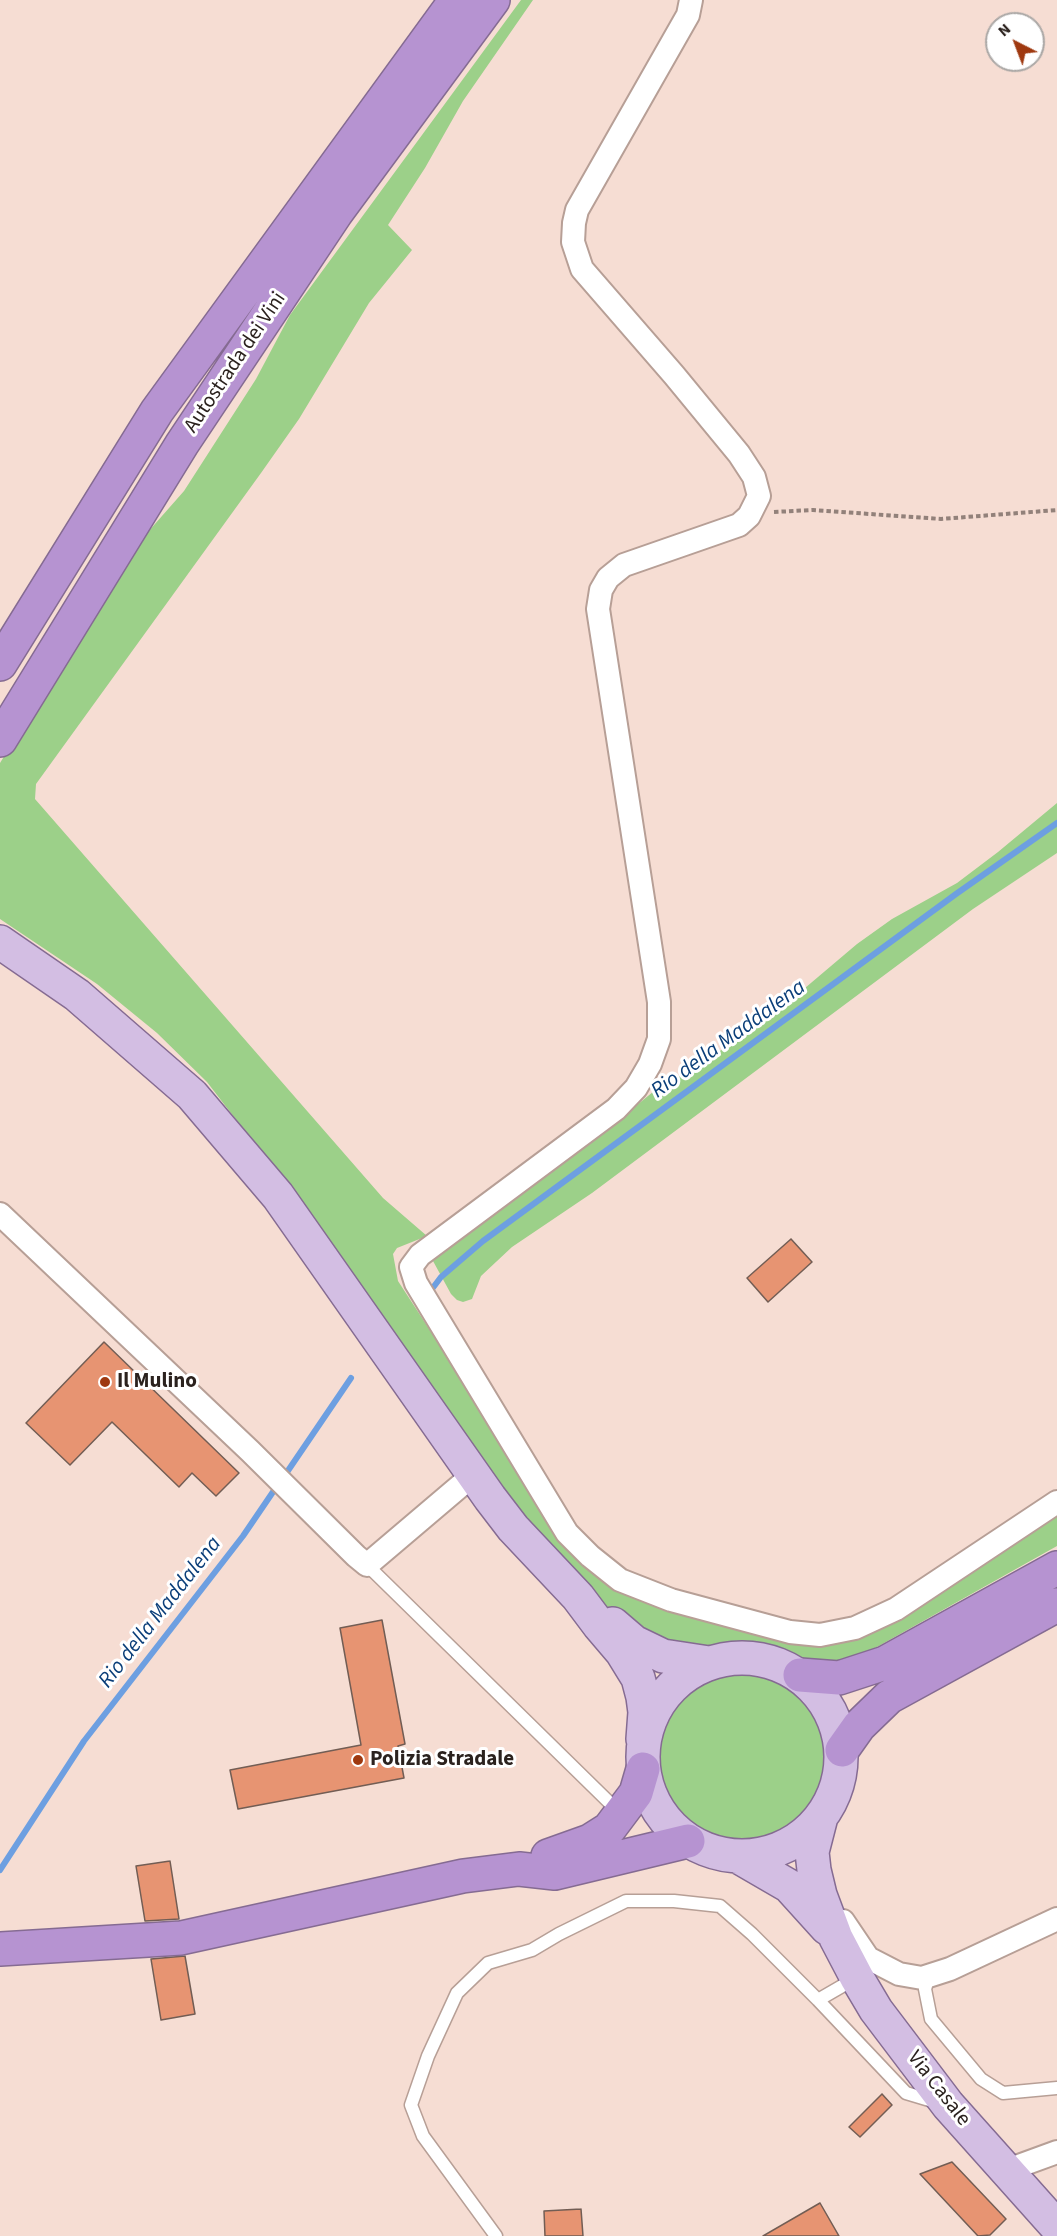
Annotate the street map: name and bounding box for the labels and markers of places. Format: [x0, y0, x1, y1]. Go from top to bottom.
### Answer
place label: Il Mulino [117, 1369, 197, 1395]
marker: Il Mulino [98, 1375, 112, 1389]
place label: Polizia Stradale [370, 1747, 514, 1773]
marker: Polizia Stradale [351, 1753, 365, 1767]

